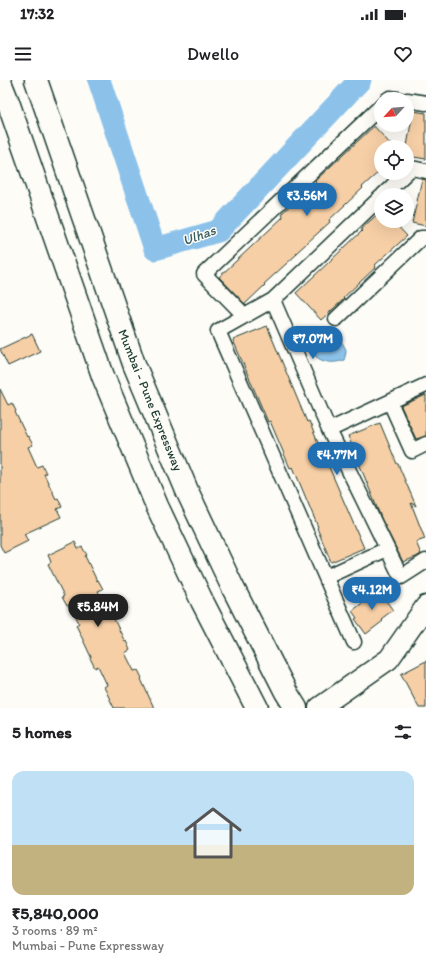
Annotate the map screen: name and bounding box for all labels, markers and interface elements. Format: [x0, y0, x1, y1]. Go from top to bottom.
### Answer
text: 17:32 [20, 5, 54, 23]
icon: menu [12, 43, 34, 65]
text: Dwello [187, 43, 239, 65]
icon: heart [392, 43, 414, 65]
north arrow [374, 92, 414, 132]
map controls [374, 92, 414, 228]
button: locate [374, 140, 414, 180]
pin: ₹3.56M [274, 183, 340, 217]
text: ₹3.56M [287, 188, 327, 203]
button: layers [374, 188, 414, 228]
water label: Ulhas [180, 221, 219, 249]
pin: ₹7.07M [280, 326, 346, 360]
street label: Mumbai - Pune Expressway [115, 327, 186, 473]
text: ₹7.07M [293, 331, 333, 346]
pin: ₹4.77M [304, 442, 370, 476]
text: ₹4.77M [317, 447, 357, 462]
pin: ₹4.12M [339, 577, 405, 611]
text: ₹4.12M [352, 582, 392, 597]
pin: ₹5.84M [65, 594, 131, 628]
text: ₹5.84M [77, 599, 119, 614]
icon: filters [392, 721, 414, 743]
text: 5 homes [12, 722, 72, 742]
icon: home [177, 797, 249, 869]
text: ₹5,840,000 [12, 903, 99, 923]
text: 3 rooms · 89 m² [12, 923, 98, 938]
text: Mumbai - Pune Expressway [12, 938, 164, 953]

